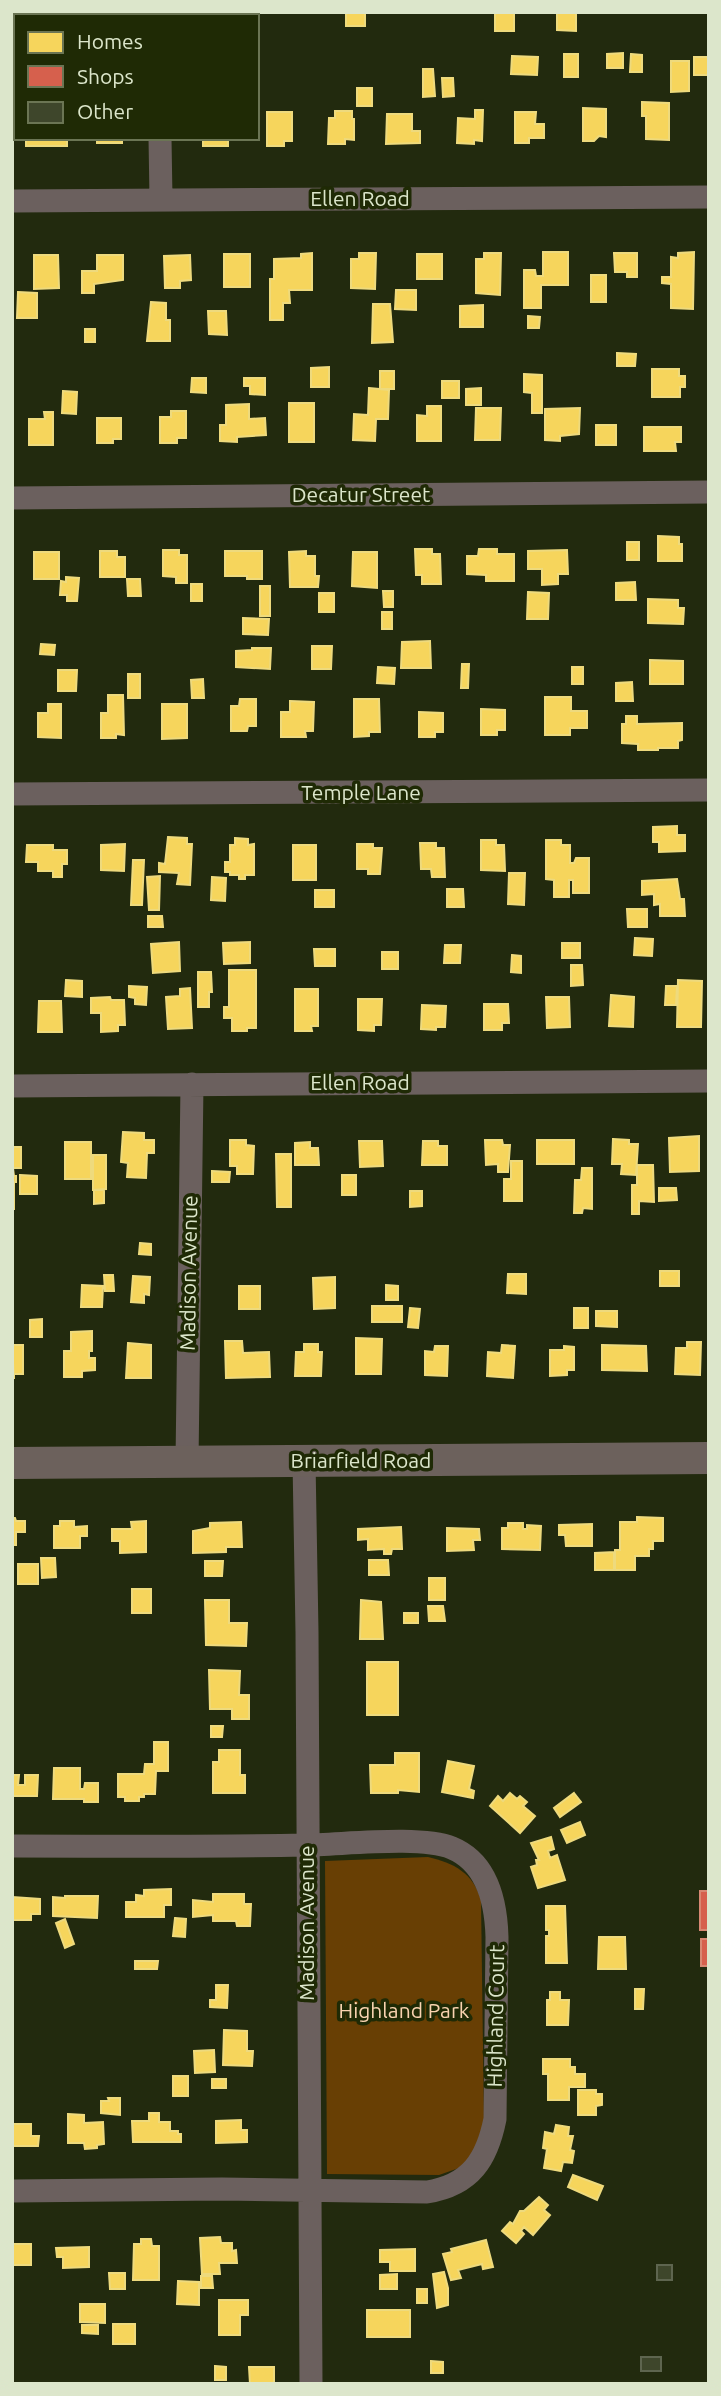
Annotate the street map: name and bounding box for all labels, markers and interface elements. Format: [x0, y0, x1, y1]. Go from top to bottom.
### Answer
legend [14, 14, 259, 140]
text: Homes [77, 29, 143, 53]
text: Shops [77, 64, 134, 88]
text: Other [77, 99, 133, 123]
street label: Ellen Road [310, 186, 410, 210]
street label: Decatur Street [292, 482, 430, 506]
street label: Temple Lane [301, 780, 421, 804]
street label: Ellen Road [310, 1070, 410, 1094]
street label: Madison Avenue [175, 1195, 201, 1351]
street label: Briarfield Road [291, 1448, 431, 1472]
street label: Madison Avenue [294, 1845, 318, 2001]
street label: Highland Court [482, 1944, 508, 2087]
park label: Highland Park [339, 1998, 470, 2022]

